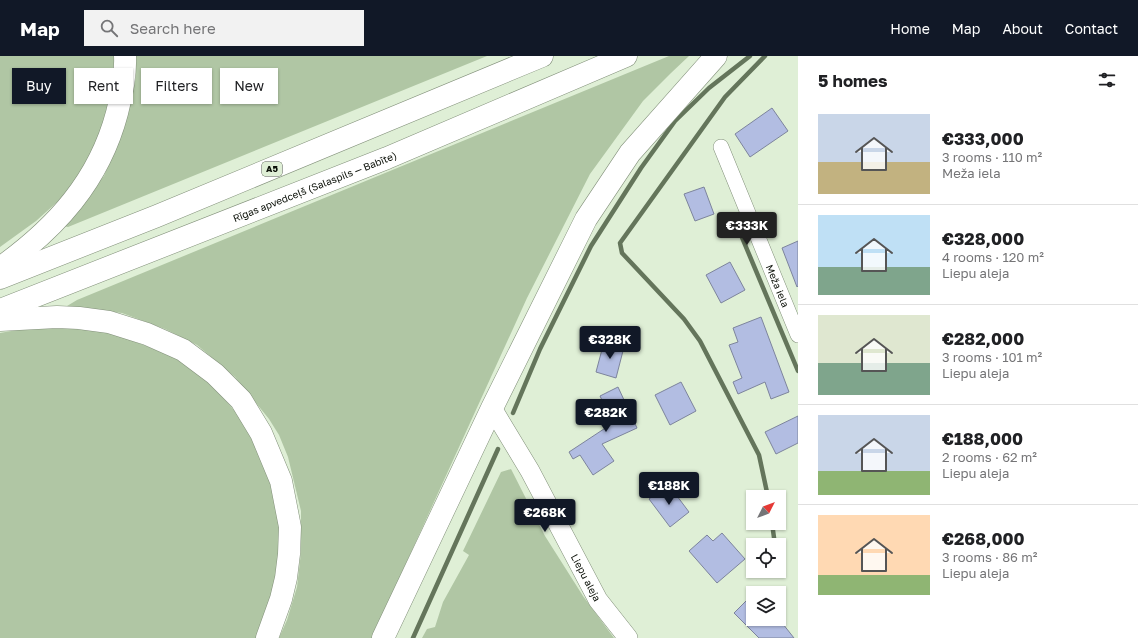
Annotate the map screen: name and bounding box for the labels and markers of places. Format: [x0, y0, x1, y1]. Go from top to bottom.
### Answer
pin: €333K [719, 212, 775, 246]
pin: €328K [582, 326, 638, 360]
pin: €282K [578, 399, 634, 433]
pin: €188K [641, 472, 697, 506]
pin: €268K [517, 499, 573, 533]

